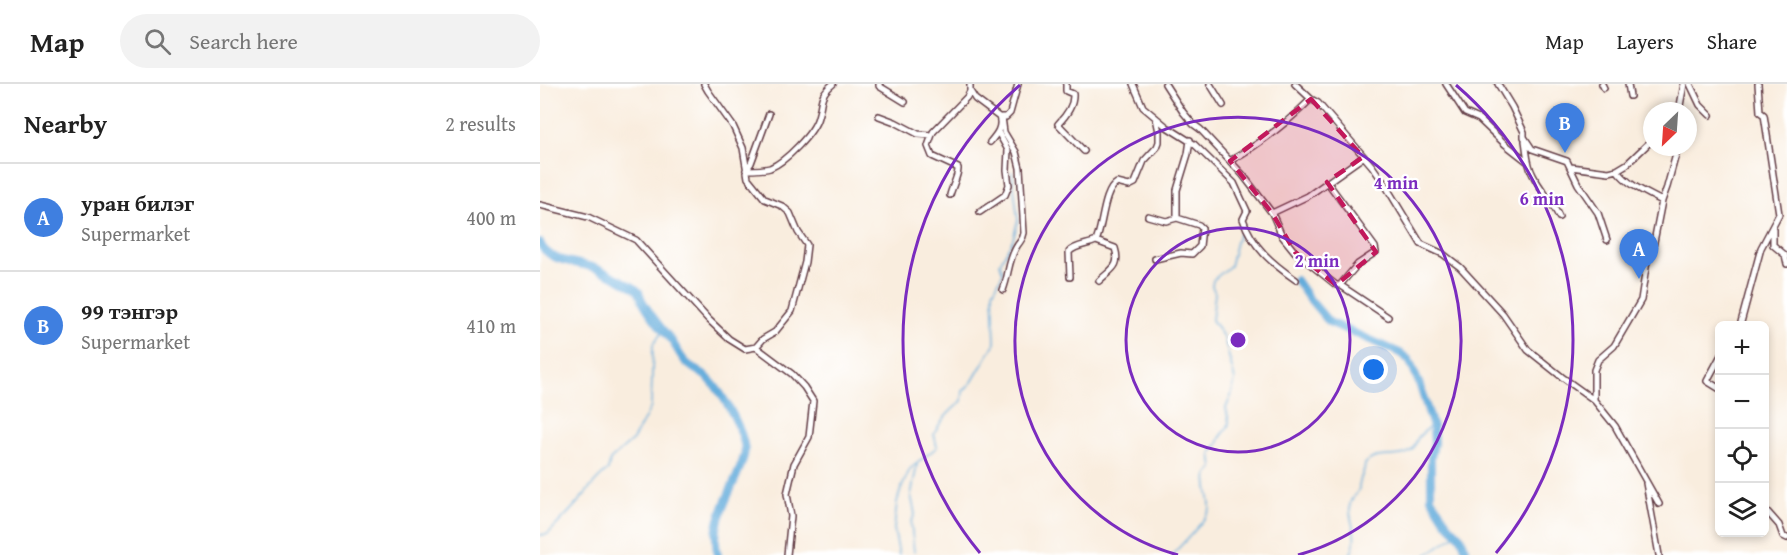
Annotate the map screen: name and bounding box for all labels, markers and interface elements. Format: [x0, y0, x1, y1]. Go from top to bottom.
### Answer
search box [120, 14, 540, 68]
text: Map [30, 21, 84, 62]
icon: search [141, 25, 174, 58]
text: Search here [189, 25, 298, 57]
text: Map [1545, 26, 1584, 57]
text: Layers [1617, 26, 1674, 57]
text: Share [1707, 26, 1757, 57]
north arrow [1643, 102, 1697, 156]
text: Nearby [24, 104, 107, 143]
pin: B [1546, 104, 1584, 153]
text: 2 results [445, 109, 516, 138]
text: 4 min [1374, 169, 1419, 196]
text: 6 min [1520, 185, 1565, 212]
text: уран билэг [81, 187, 194, 219]
text: A [37, 203, 50, 232]
text: 400 m [466, 203, 516, 232]
text: Supermarket [81, 219, 190, 248]
pin: A [1620, 230, 1658, 279]
text: 2 min [1295, 247, 1340, 274]
text: 99 тэнгэр [81, 295, 178, 327]
text: B [37, 311, 50, 340]
text: 410 m [466, 311, 516, 340]
map controls [1715, 321, 1769, 537]
button: + [1715, 321, 1769, 375]
text: Supermarket [81, 327, 190, 356]
centre of rings [1228, 330, 1248, 350]
your location [1359, 355, 1388, 384]
button: − [1715, 375, 1769, 429]
button: locate [1715, 429, 1769, 483]
button: layers [1715, 483, 1769, 537]

